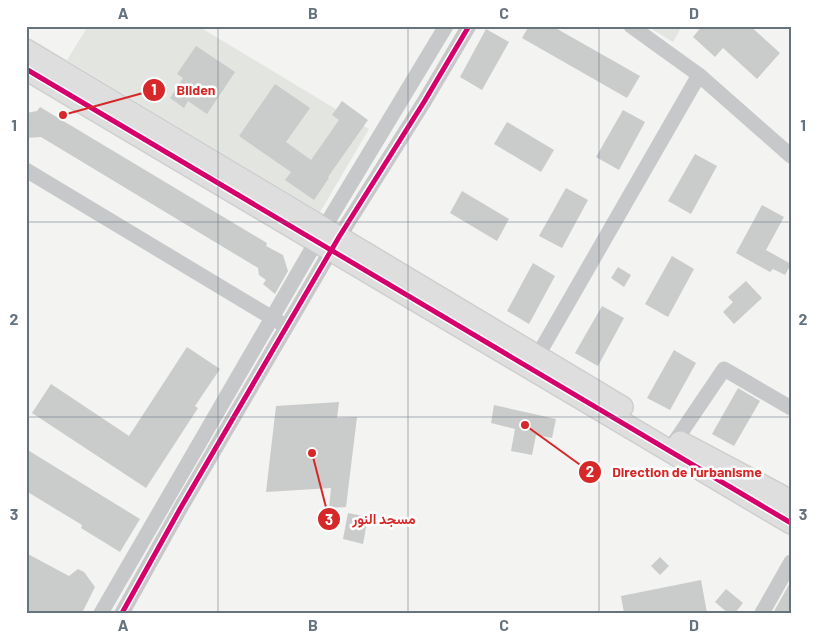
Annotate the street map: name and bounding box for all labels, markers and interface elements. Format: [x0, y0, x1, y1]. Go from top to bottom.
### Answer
text: A [118, 3, 129, 22]
text: B [308, 3, 318, 22]
text: C [499, 3, 509, 22]
text: D [689, 3, 699, 22]
callout: Bliden [141, 76, 225, 105]
text: 1 [151, 80, 157, 98]
text: Bliden [177, 81, 215, 98]
text: 1 [11, 115, 17, 134]
text: 1 [800, 115, 806, 134]
text: 2 [10, 309, 19, 328]
text: 2 [799, 309, 808, 328]
callout: Direction de l'urbanisme [577, 458, 772, 487]
text: 2 [586, 462, 594, 480]
text: Direction de l'urbanisme [612, 463, 762, 480]
text: 3 [10, 504, 18, 523]
text: 3 [799, 504, 807, 523]
callout: مسجد النور [317, 505, 425, 534]
text: 3 [325, 510, 333, 528]
text: مسجد النور [351, 510, 416, 528]
text: A [118, 615, 129, 634]
text: B [308, 615, 318, 634]
text: C [499, 615, 509, 634]
text: D [689, 615, 699, 634]

